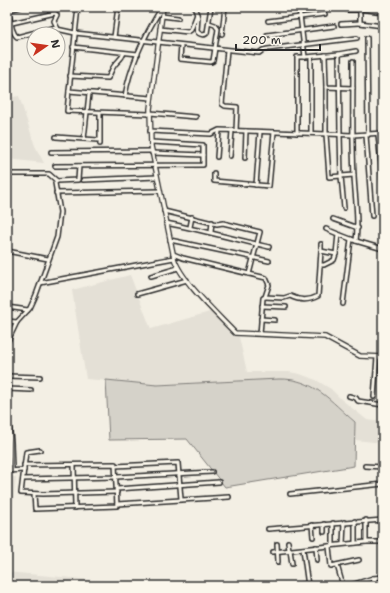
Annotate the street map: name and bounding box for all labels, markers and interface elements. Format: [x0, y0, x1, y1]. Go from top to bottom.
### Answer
north arrow [26, 26, 66, 66]
scale bar [236, 26, 320, 52]
text: 200 m [242, 32, 281, 48]
text: N [47, 38, 64, 50]

